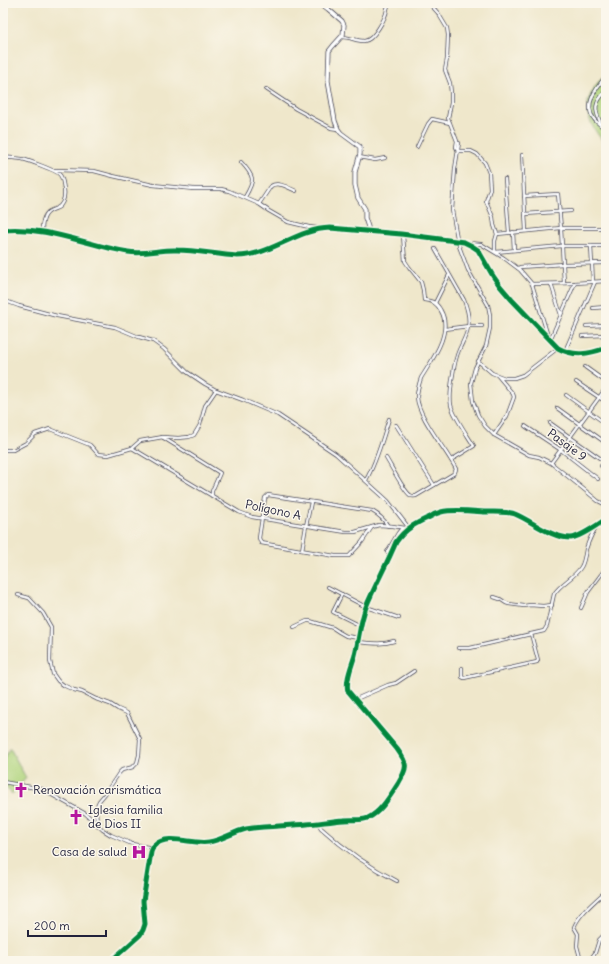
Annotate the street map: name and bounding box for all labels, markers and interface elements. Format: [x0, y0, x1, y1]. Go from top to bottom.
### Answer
street label: Pasaje 9 [545, 425, 590, 464]
street label: Polígono A [244, 496, 303, 523]
church icon: Renovación carismática [12, 781, 30, 799]
place label: Renovación carismática [33, 782, 161, 797]
place label: Iglesia familia de Dios II [88, 802, 163, 831]
church icon: Iglesia familia de Dios II [67, 808, 85, 826]
hospital icon: Casa de salud [130, 843, 148, 861]
place label: Casa de salud [52, 844, 127, 859]
scale bar [28, 912, 106, 938]
text: 200 m [34, 918, 70, 933]

